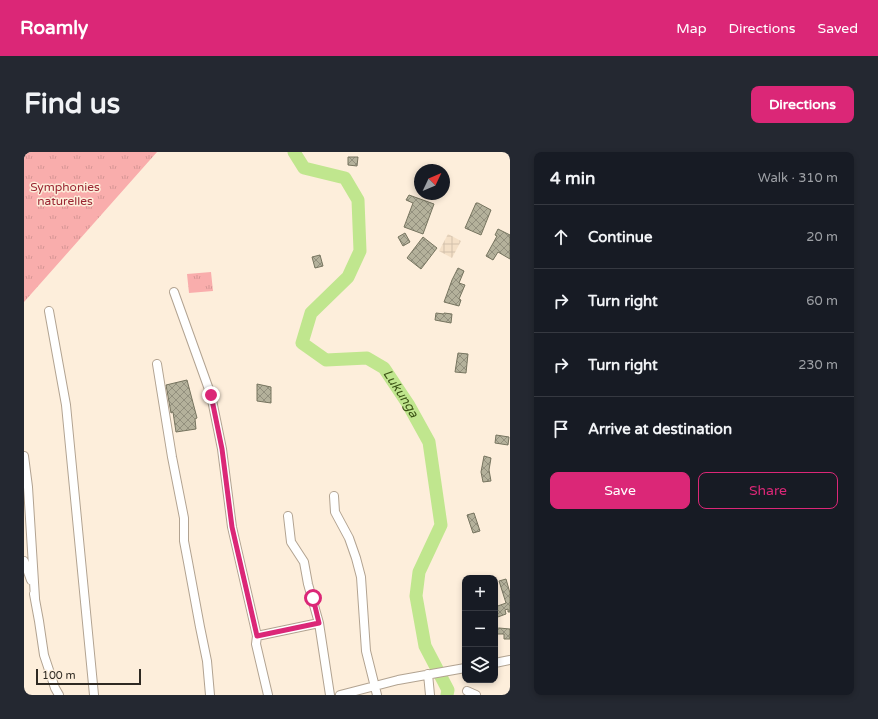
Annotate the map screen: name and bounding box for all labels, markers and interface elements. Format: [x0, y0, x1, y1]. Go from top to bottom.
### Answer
text: Roamly [20, 17, 88, 39]
text: Map [676, 20, 707, 37]
text: Directions [729, 20, 796, 37]
text: Saved [818, 20, 858, 37]
button: Directions [751, 86, 854, 123]
text: Find us [24, 87, 120, 121]
north arrow [414, 164, 450, 200]
text: 4 min [550, 168, 595, 189]
text: Walk · 310 m [758, 170, 838, 186]
park label: Symphonies naturelles [30, 180, 100, 208]
icon: ahead [550, 226, 572, 248]
text: Continue [588, 228, 652, 246]
text: 20 m [806, 229, 838, 245]
icon: right [550, 290, 572, 312]
text: Turn right [588, 292, 658, 310]
text: 60 m [806, 293, 838, 309]
icon: right [550, 354, 572, 376]
text: Turn right [588, 356, 658, 374]
text: 230 m [798, 357, 838, 373]
water label: Lukunga [379, 367, 422, 421]
route end [202, 386, 220, 404]
icon: arrive [550, 418, 572, 440]
text: Arrive at destination [588, 420, 732, 438]
button: Save [550, 472, 690, 509]
button: Share [698, 472, 838, 509]
map controls [462, 575, 498, 683]
button: + [462, 575, 498, 611]
route start [304, 589, 322, 607]
button: − [462, 611, 498, 647]
button: layers [462, 647, 498, 683]
scale bar [36, 667, 141, 686]
text: 100 m [42, 669, 76, 682]

